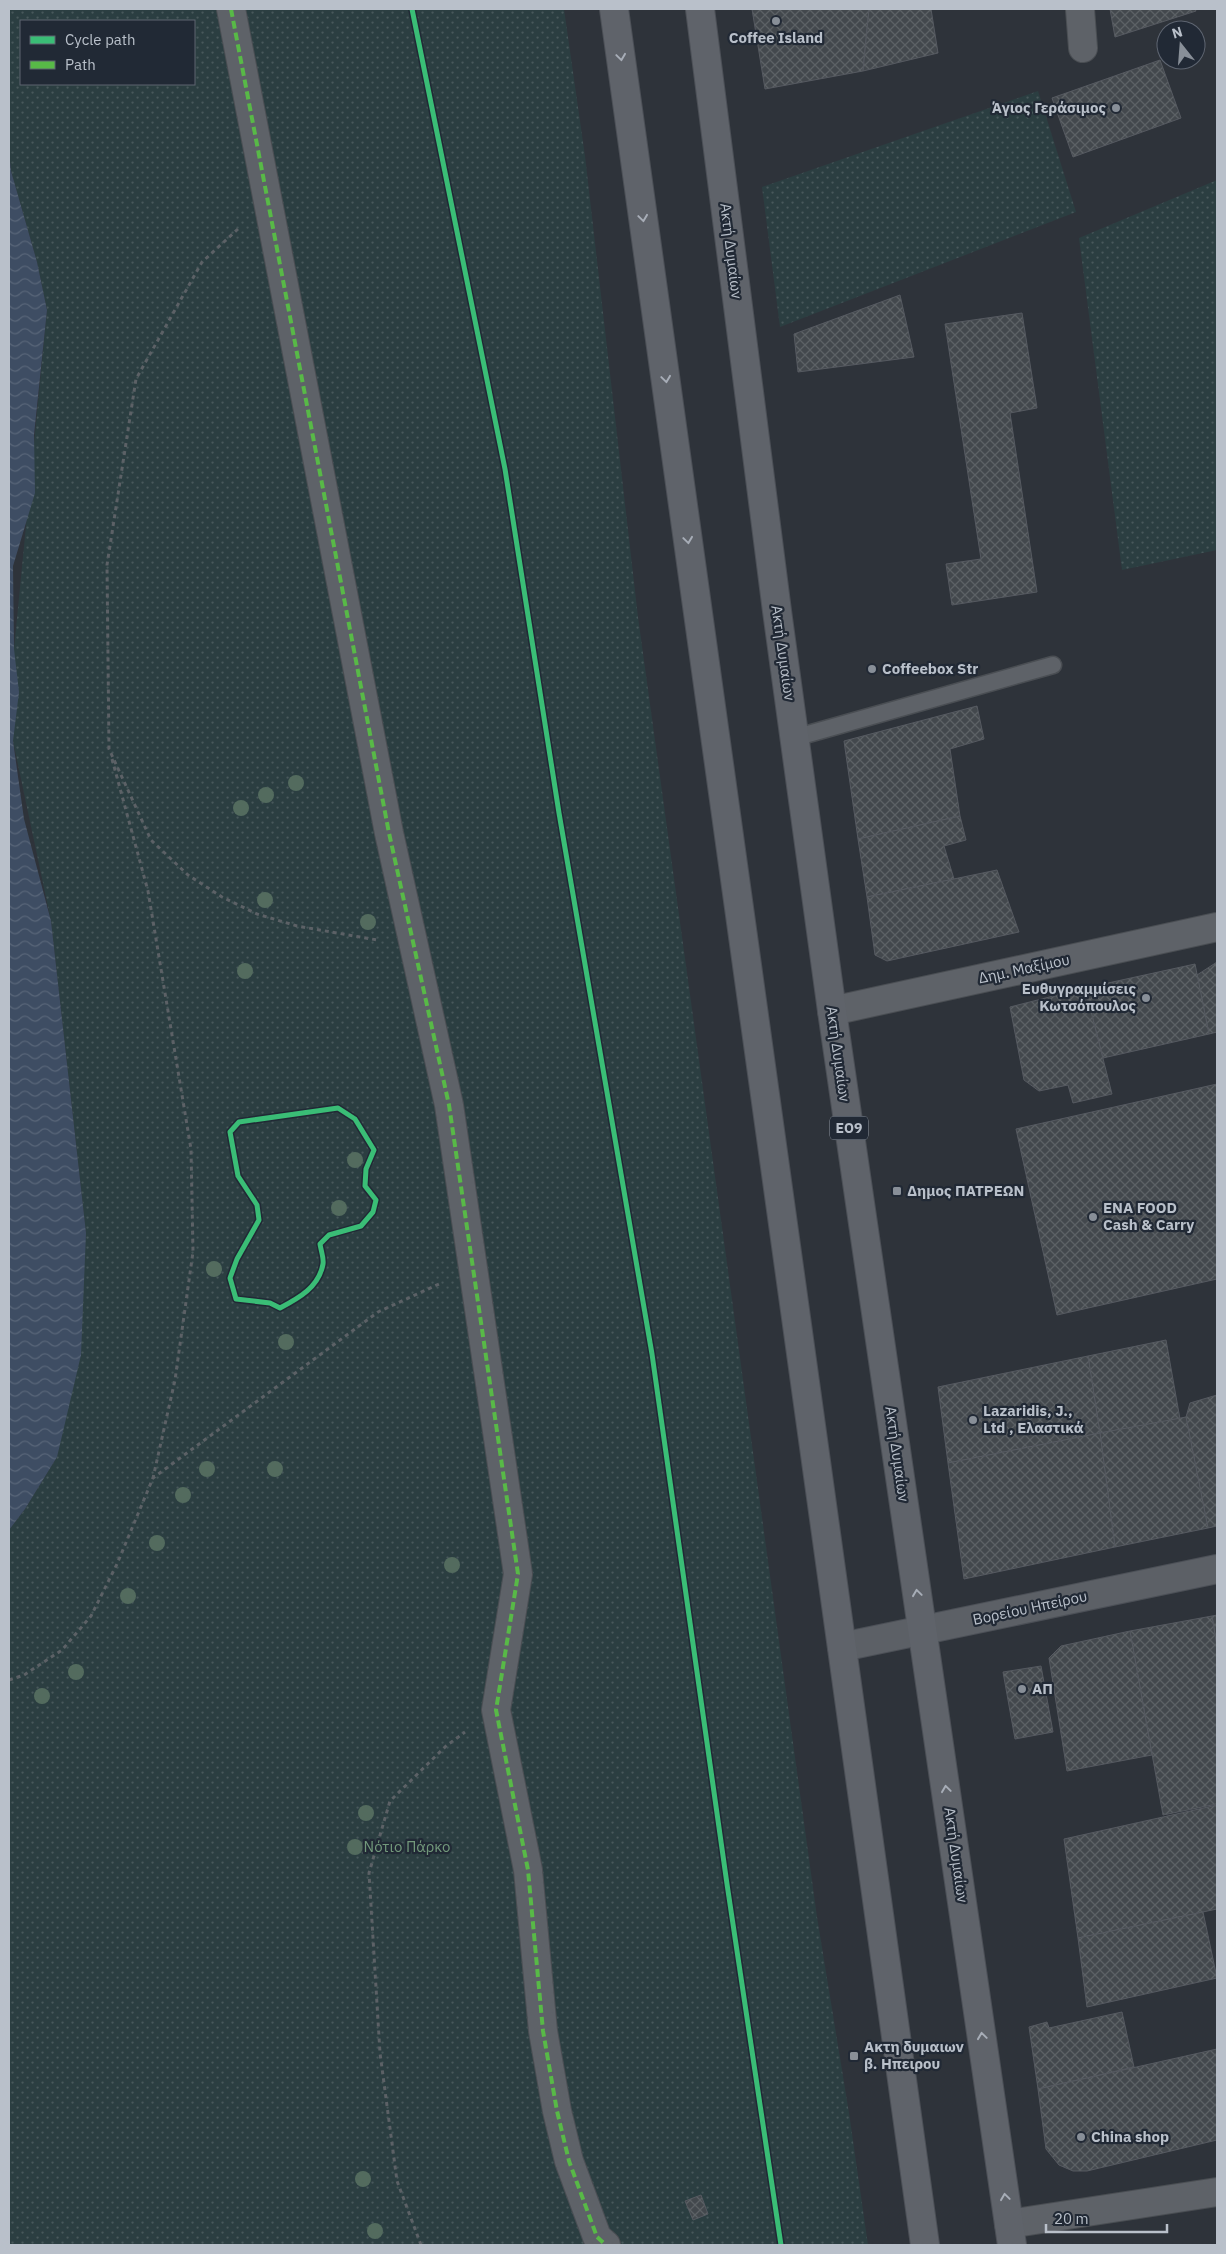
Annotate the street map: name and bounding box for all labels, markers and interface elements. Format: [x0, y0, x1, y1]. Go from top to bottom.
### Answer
marker: Coffee Island [770, 15, 782, 27]
legend [20, 20, 195, 85]
north arrow [1156, 20, 1206, 70]
text: N [1170, 22, 1185, 43]
place label: Coffee Island [729, 28, 823, 47]
text: Cycle path [65, 30, 136, 49]
one-way arrow [615, 53, 626, 61]
text: Path [65, 55, 96, 74]
place label: Άγιος Γεράσιμος [992, 98, 1106, 117]
marker: Άγιος Γεράσιμος [1110, 102, 1122, 114]
street label: Ακτή Δυμαίων [716, 202, 747, 300]
one-way arrow [638, 214, 648, 222]
one-way arrow [660, 375, 670, 383]
one-way arrow [682, 536, 693, 544]
street label: Ακτή Δυμαίων [767, 604, 800, 702]
place label: Coffeebox Str [882, 659, 978, 678]
marker: Coffeebox Str [866, 663, 878, 675]
street label: Δημ. Μαξίμου [976, 950, 1071, 987]
place label: Ευθυγραμμίσεις Κωτσόπουλος [1022, 979, 1136, 1015]
marker: Ευθυγραμμίσεις Κωτσόπουλος [1140, 992, 1152, 1004]
street label: Ακτή Δυμαίων [822, 1005, 855, 1103]
road number: ΕΟ9 [830, 1116, 868, 1140]
place label: Δημος ΠΑΤΡΕΩΝ [907, 1181, 1024, 1200]
marker: Δημος ΠΑΤΡΕΩΝ [891, 1185, 903, 1197]
place label: ENA FOOD Cash & Carry [1103, 1198, 1194, 1234]
marker: ENA FOOD Cash & Carry [1087, 1211, 1099, 1223]
place label: Lazaridis, J., Ltd , Ελαστικά [983, 1401, 1084, 1437]
street label: Ακτή Δυμαίων [881, 1405, 914, 1503]
marker: Lazaridis, J., Ltd , Ελαστικά [967, 1414, 979, 1426]
street label: Βορείου Ηπείρου [971, 1586, 1089, 1629]
one-way arrow [913, 1589, 923, 1598]
place label: ΑΠ [1032, 1679, 1053, 1698]
marker: ΑΠ [1016, 1683, 1028, 1695]
one-way arrow [941, 1784, 952, 1792]
street label: Ακτή Δυμαίων [940, 1806, 973, 1904]
park label: Νότιο Πάρκο [364, 1837, 450, 1856]
one-way arrow [977, 2032, 988, 2040]
place label: Ακτη δυμαιων β. Ηπειρου [864, 2037, 964, 2073]
marker: Ακτη δυμαιων β. Ηπειρου [848, 2050, 860, 2062]
place label: China shop [1091, 2127, 1169, 2146]
marker: China shop [1075, 2131, 1087, 2143]
one-way arrow [1001, 2193, 1011, 2201]
scale bar [1046, 2202, 1167, 2234]
text: 20 m [1054, 2209, 1089, 2228]

